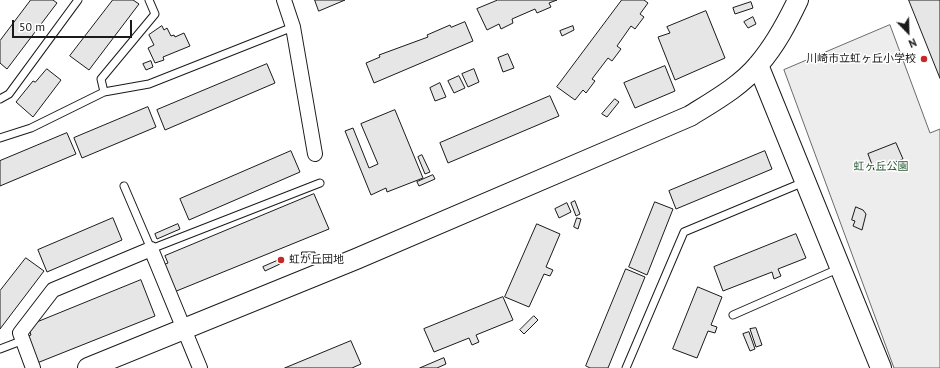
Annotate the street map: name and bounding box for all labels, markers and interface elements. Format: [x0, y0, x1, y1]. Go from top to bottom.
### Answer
scale bar [14, 12, 134, 38]
north arrow [888, 12, 928, 52]
text: 50 m [19, 19, 45, 34]
text: N [907, 35, 919, 51]
place label: 川崎市立虹ヶ丘小学校 [806, 52, 916, 66]
marker: 川崎市立虹ヶ丘小学校 [919, 54, 929, 64]
park label: 虹ヶ丘公園 [854, 160, 908, 174]
place label: 虹が丘団地 [289, 253, 344, 267]
marker: 虹が丘団地 [276, 255, 286, 265]

